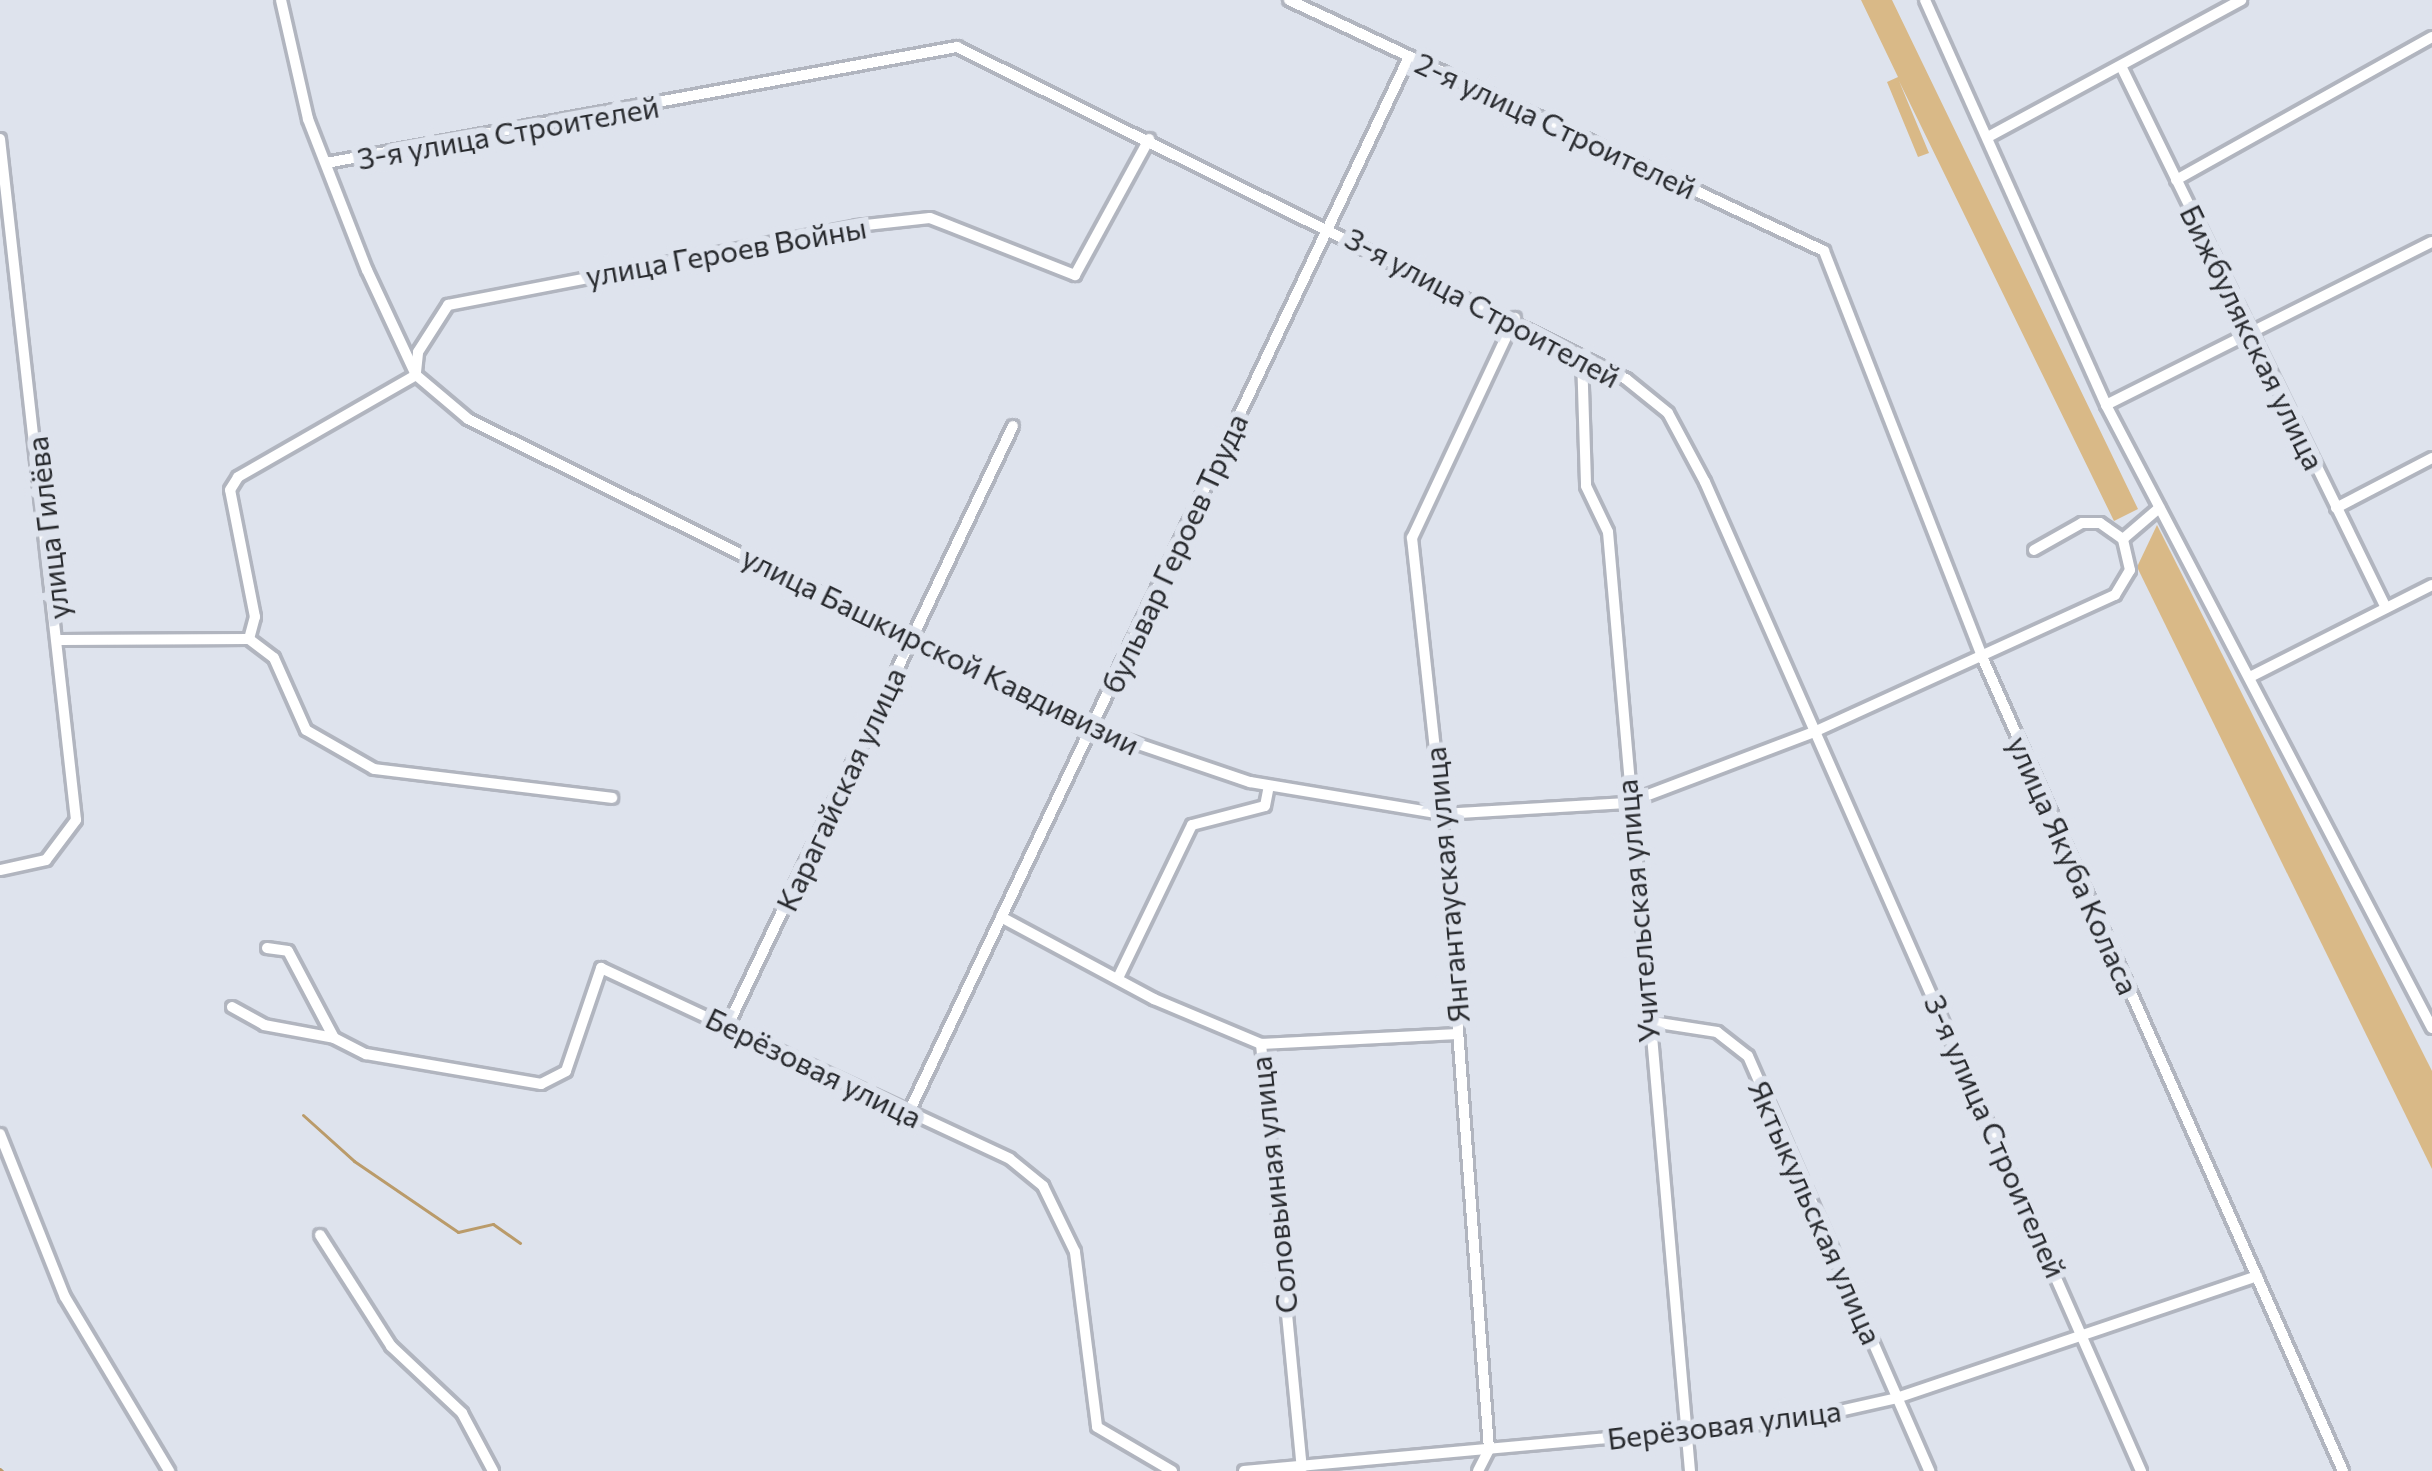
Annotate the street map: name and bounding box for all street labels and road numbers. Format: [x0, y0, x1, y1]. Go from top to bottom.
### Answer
street label: 2-я улица Строителей [1410, 44, 1702, 206]
street label: 3-я улица Строителей [354, 88, 662, 176]
street label: Бижбулякская улица [2173, 199, 2333, 475]
street label: улица Героев Войны [583, 209, 869, 293]
street label: 3-я улица Строителей [1339, 219, 1627, 395]
street label: бульвар Героев Труда [1093, 407, 1255, 699]
street label: улица Гилёва [18, 434, 76, 622]
street label: улица Башкирской Кавдивизии [737, 538, 1145, 762]
street label: Карагайская улица [768, 661, 912, 917]
street label: улица Якуба Коласа [2001, 730, 2147, 1000]
street label: Янгантауская улица [1416, 745, 1476, 1025]
street label: Учительская улица [1608, 778, 1666, 1044]
street label: 3-я улица Строителей [1917, 989, 2075, 1283]
street label: Берёзовая улица [700, 999, 928, 1135]
street label: Соловьиная улица [1242, 1055, 1304, 1315]
street label: Яктыкульская улица [1742, 1074, 1890, 1350]
street label: Берёзовая улица [1605, 1392, 1843, 1456]

